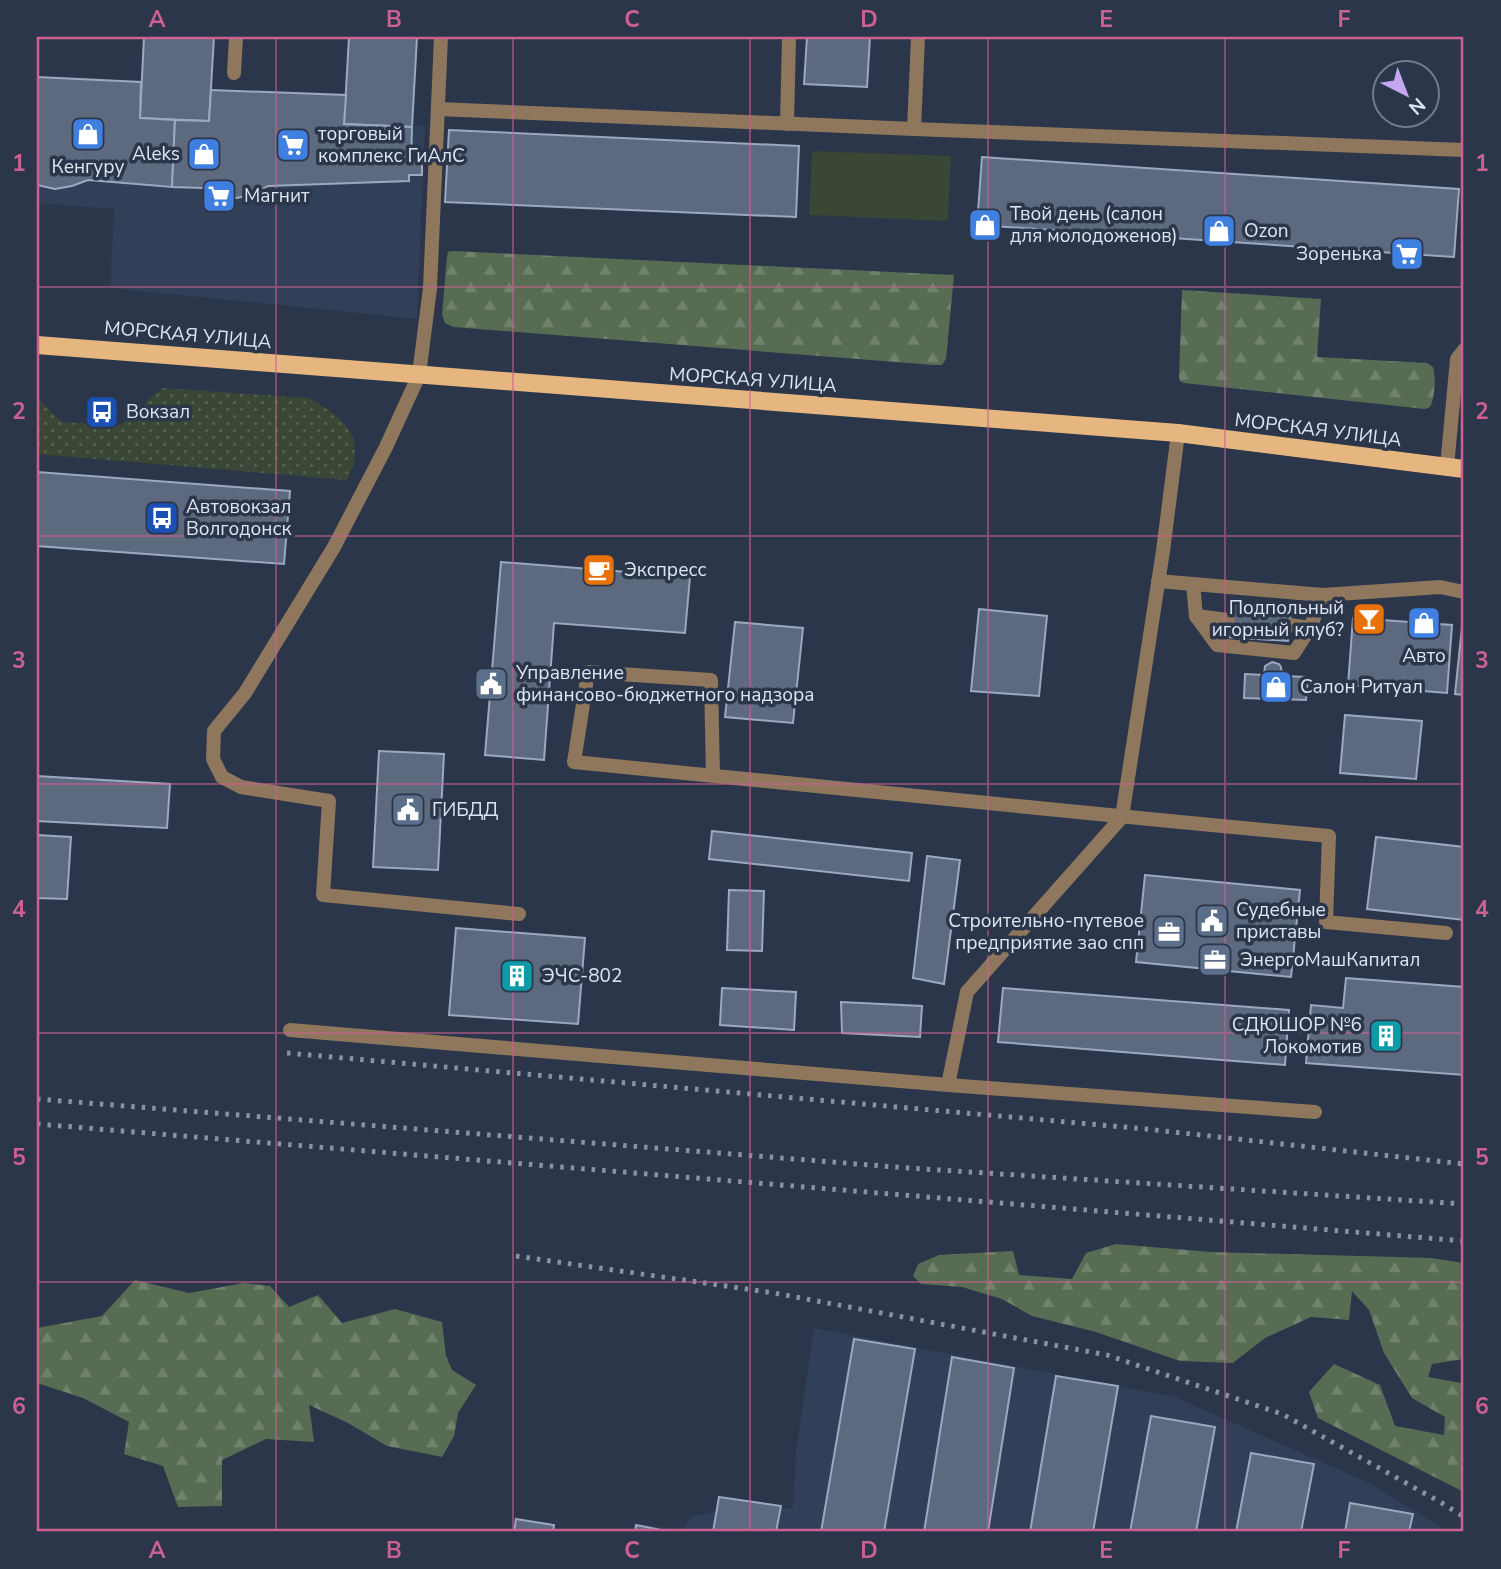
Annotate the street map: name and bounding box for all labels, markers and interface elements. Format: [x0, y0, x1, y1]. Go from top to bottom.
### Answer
text: A [148, 4, 166, 35]
text: B [386, 4, 402, 35]
text: C [624, 4, 640, 35]
text: D [860, 4, 878, 35]
text: E [1099, 4, 1113, 35]
text: F [1338, 4, 1351, 35]
north arrow [1372, 60, 1442, 130]
text: N [1403, 91, 1431, 120]
shop icon: Кенгуру [69, 115, 107, 153]
place label: торговый комплекс ГиАлС [318, 121, 465, 169]
supermarket icon: торговый комплекс ГиАлС [274, 126, 312, 164]
shop icon: Aleks [185, 135, 223, 173]
place label: Aleks [132, 141, 180, 167]
text: 1 [12, 148, 26, 179]
text: 1 [1475, 148, 1489, 179]
place label: Кенгуру [52, 154, 124, 180]
supermarket icon: Магнит [200, 177, 238, 215]
place label: Магнит [244, 183, 310, 209]
place label: Твой день (салон для молодоженов) [1010, 201, 1178, 249]
shop icon: Твой день (салон для молодоженов) [966, 206, 1004, 244]
shop icon: Ozon [1200, 212, 1238, 250]
place label: Ozon [1244, 218, 1289, 244]
supermarket icon: Зоренька [1388, 235, 1426, 273]
place label: Зоренька [1296, 241, 1382, 267]
street label: МОРСКАЯ УЛИЦА [103, 315, 273, 355]
street label: МОРСКАЯ УЛИЦА [668, 361, 838, 399]
bus stop icon: Вокзал [83, 393, 121, 431]
text: 2 [12, 396, 26, 427]
text: 2 [1475, 396, 1489, 427]
place label: Вокзал [126, 399, 190, 425]
street label: МОРСКАЯ УЛИЦА [1233, 407, 1403, 453]
place label: Автовокзал Волгодонск [186, 494, 291, 542]
bus stop icon: Автовокзал Волгодонск [143, 499, 181, 537]
cafe icon: Экспресс [580, 551, 618, 589]
place label: Экспресс [624, 557, 706, 583]
place label: Подпольный игорный клуб? [1212, 595, 1344, 643]
bar icon: Подпольный игорный клуб? [1350, 600, 1388, 638]
shop icon: Авто [1405, 604, 1443, 642]
place label: Авто [1402, 643, 1446, 669]
text: 3 [12, 645, 26, 676]
text: 3 [1475, 645, 1489, 676]
place label: Управление финансово-бюджетного надзора [515, 660, 814, 708]
public building icon: Управление финансово-бюджетного надзора [472, 665, 510, 703]
shop icon: Салон Ритуал [1257, 668, 1295, 706]
place label: Салон Ритуал [1300, 674, 1423, 700]
public building icon: ГИБДД [389, 791, 427, 829]
place label: ГИБДД [432, 797, 498, 823]
text: 4 [12, 894, 26, 925]
text: 4 [1475, 894, 1489, 925]
place label: Судебные приставы [1236, 897, 1326, 945]
public building icon: Судебные приставы [1193, 902, 1231, 940]
place label: Строительно-путевое предприятие зао спп [948, 908, 1144, 956]
office icon: Строительно-путевое предприятие зао спп [1150, 913, 1188, 951]
office icon: ЭнергоМашКапитал [1196, 941, 1234, 979]
place label: ЭнергоМашКапитал [1240, 947, 1420, 973]
building icon: ЭЧС-802 [498, 957, 536, 995]
place label: ЭЧС-802 [542, 963, 622, 989]
place label: СДЮШОР №6 Локомотив [1232, 1012, 1362, 1060]
building icon: СДЮШОР №6 Локомотив [1367, 1017, 1405, 1055]
text: 5 [12, 1142, 26, 1173]
text: 5 [1475, 1142, 1489, 1173]
text: 6 [12, 1391, 26, 1422]
text: 6 [1475, 1391, 1489, 1422]
text: A [148, 1535, 166, 1566]
text: B [386, 1535, 402, 1566]
text: C [624, 1535, 640, 1566]
text: D [860, 1535, 878, 1566]
text: E [1099, 1535, 1113, 1566]
text: F [1338, 1535, 1351, 1566]

